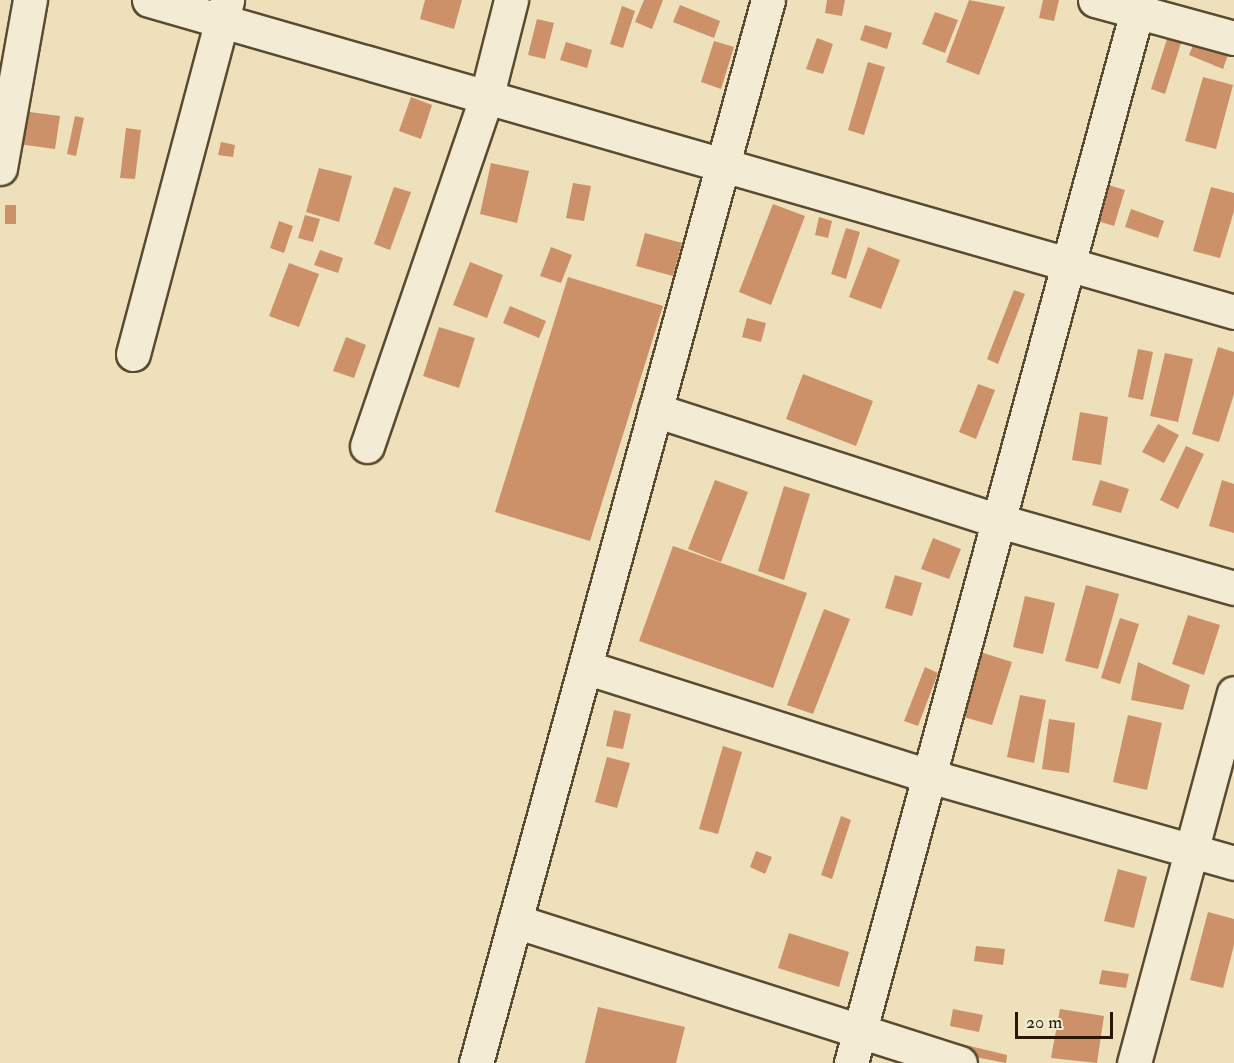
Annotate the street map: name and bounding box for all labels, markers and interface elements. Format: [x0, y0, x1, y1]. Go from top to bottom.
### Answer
scale bar [1018, 1000, 1116, 1038]
text: 20 m [1026, 1011, 1062, 1034]

